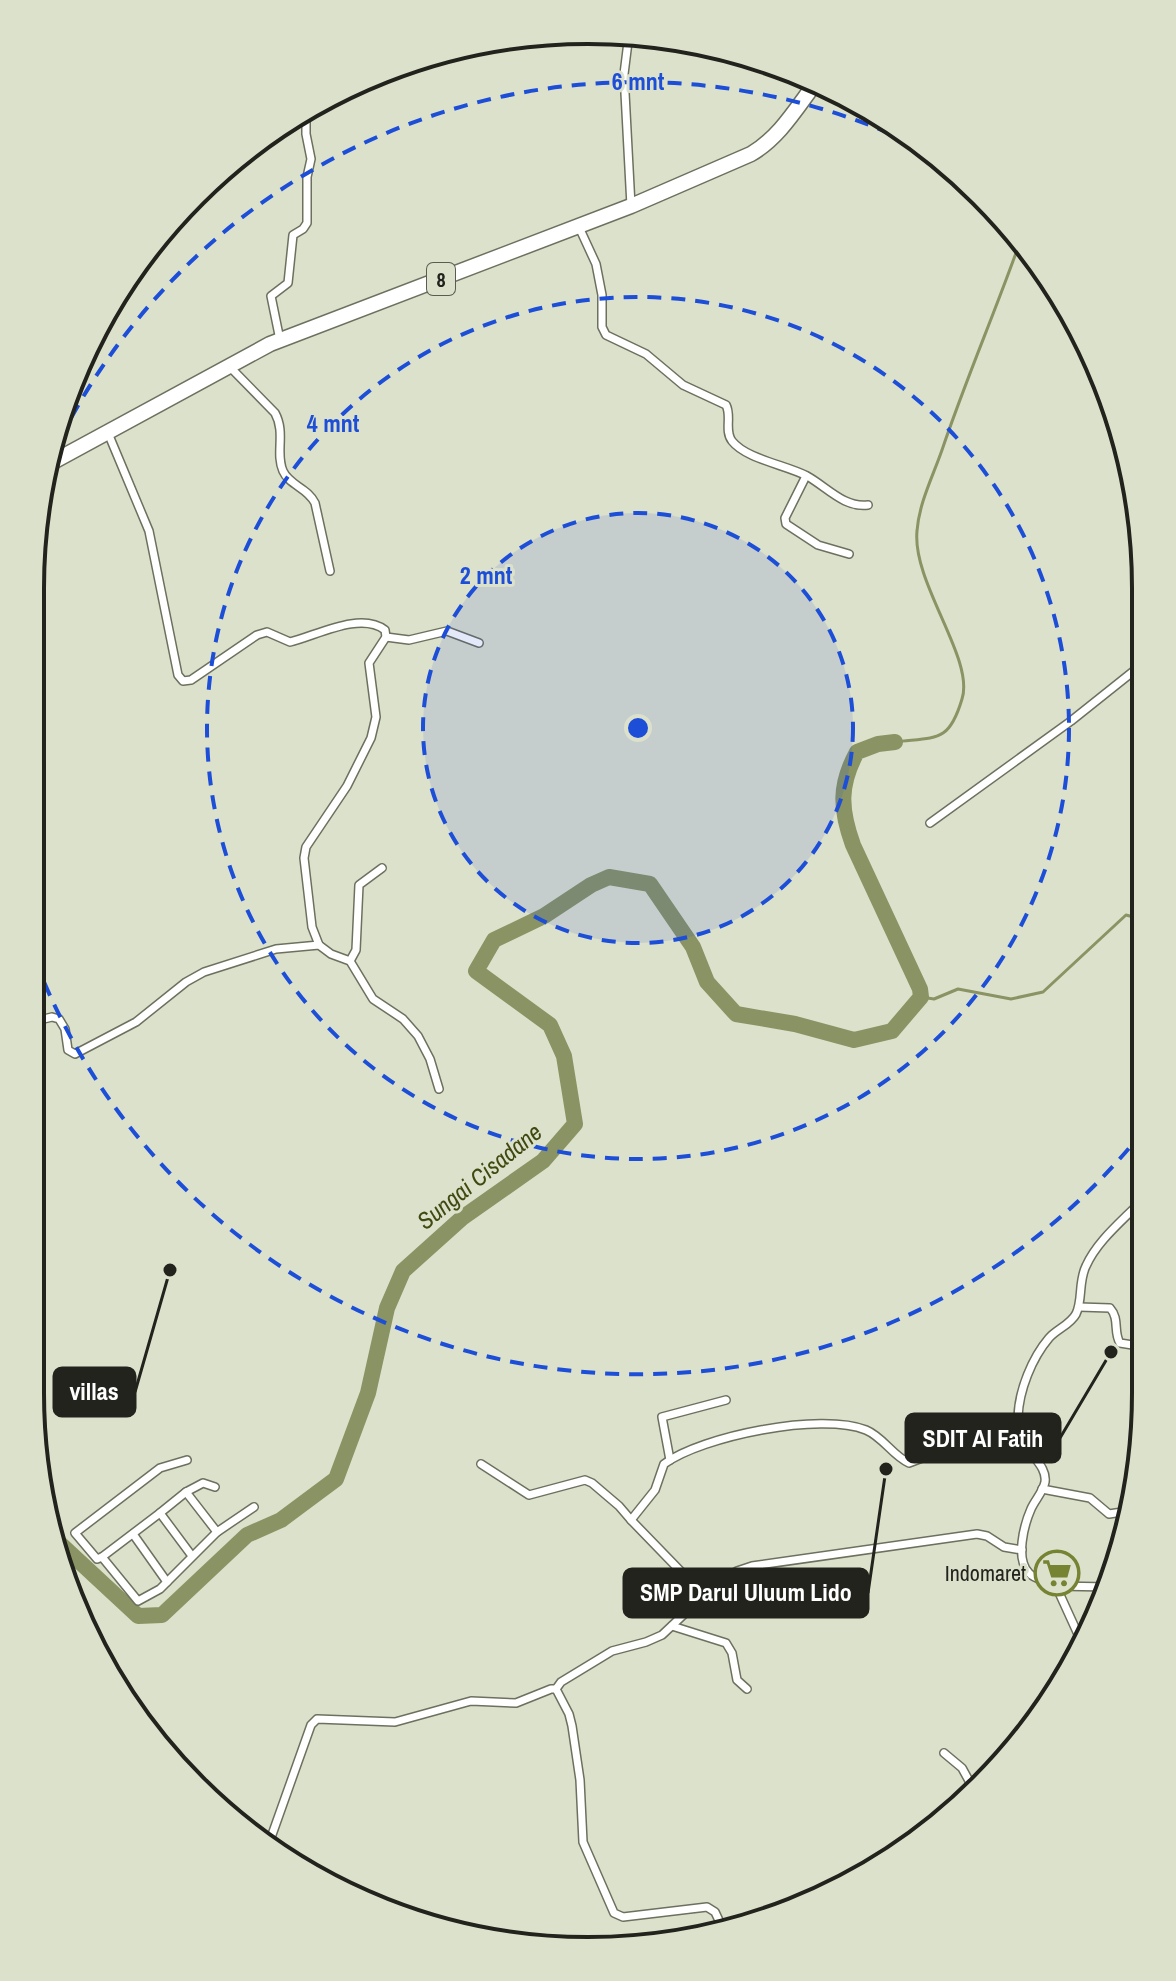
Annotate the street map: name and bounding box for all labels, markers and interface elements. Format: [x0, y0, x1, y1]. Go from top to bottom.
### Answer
text: 6 mnt [612, 65, 665, 97]
road number: 8 [427, 263, 455, 295]
text: 4 mnt [307, 407, 360, 439]
text: 2 mnt [460, 559, 513, 591]
centre of rings [624, 714, 652, 742]
water label: Sungai Cisadane [410, 1116, 548, 1236]
callout: villas [54, 1368, 135, 1416]
text: villas [69, 1375, 119, 1407]
callout: SDIT Al Fatih [906, 1414, 1060, 1462]
text: SDIT Al Fatih [923, 1422, 1043, 1454]
supermarket icon: Indomaret [1033, 1549, 1081, 1597]
place label: Indomaret [945, 1558, 1026, 1588]
callout: SMP Darul Uluum Lido [624, 1569, 868, 1617]
text: SMP Darul Uluum Lido [640, 1576, 852, 1608]

